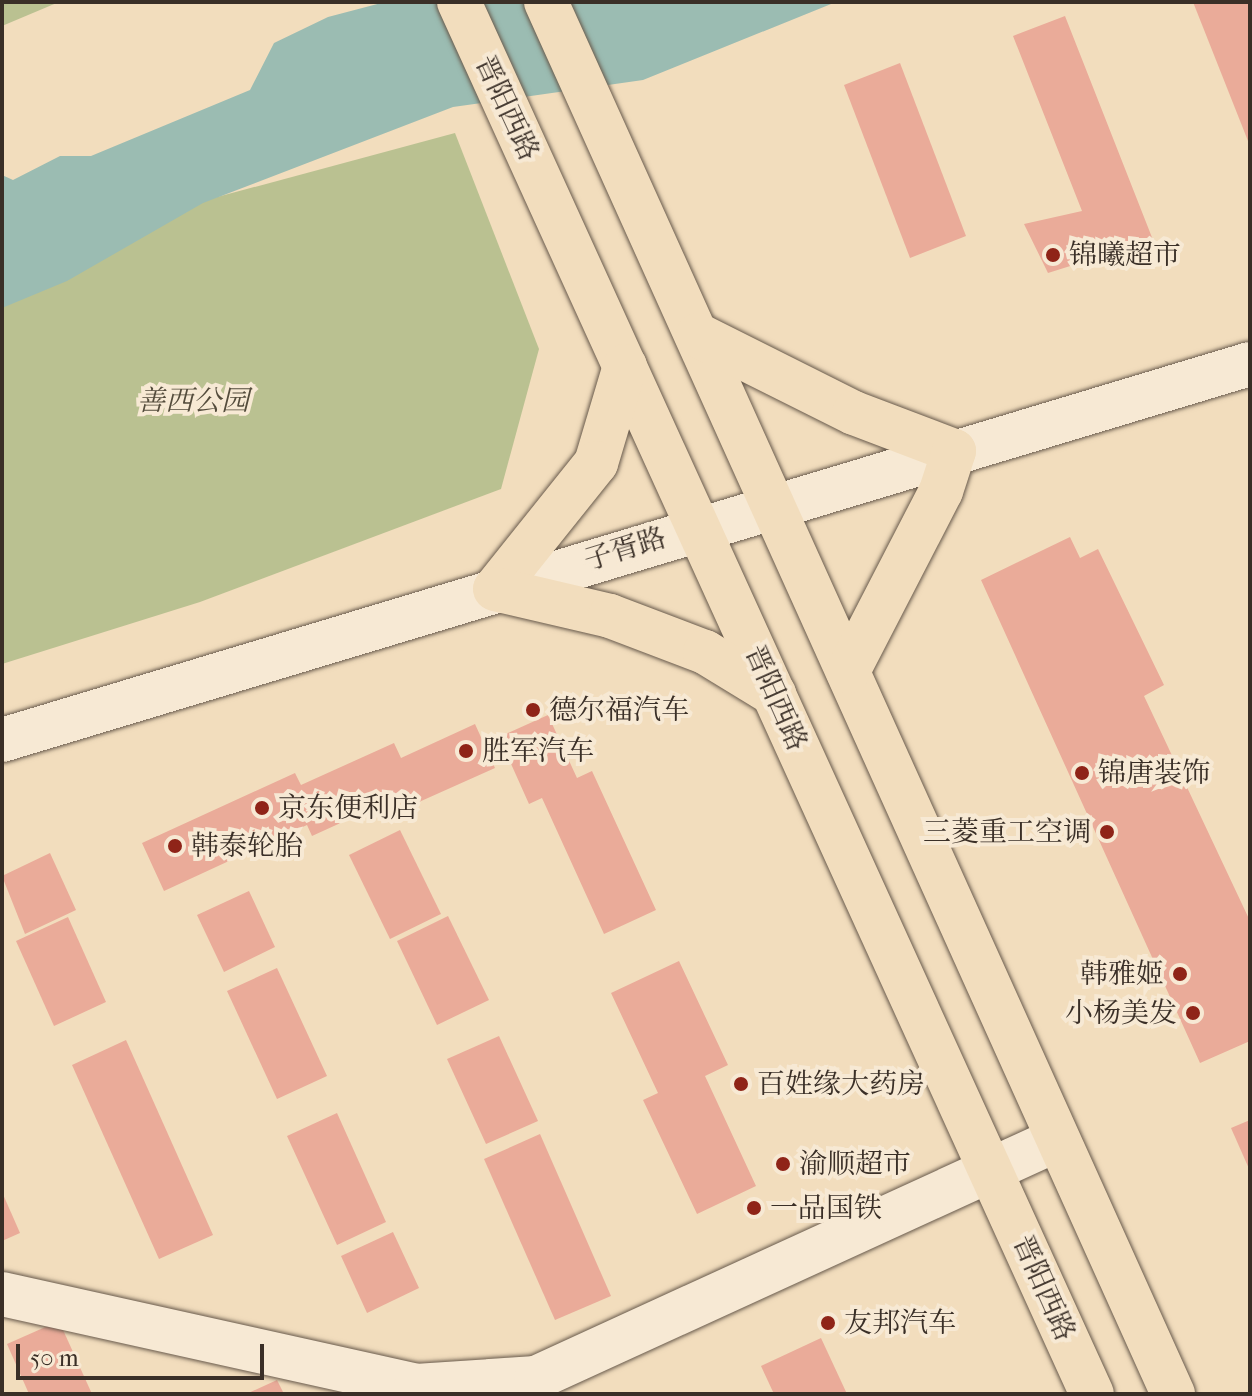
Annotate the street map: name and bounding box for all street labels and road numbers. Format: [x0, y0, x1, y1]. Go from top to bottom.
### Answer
street label: 晋阳西路 [468, 50, 546, 166]
street label: 子胥路 [580, 521, 670, 577]
street label: 晋阳西路 [738, 640, 814, 756]
street label: 晋阳西路 [1006, 1230, 1082, 1346]

